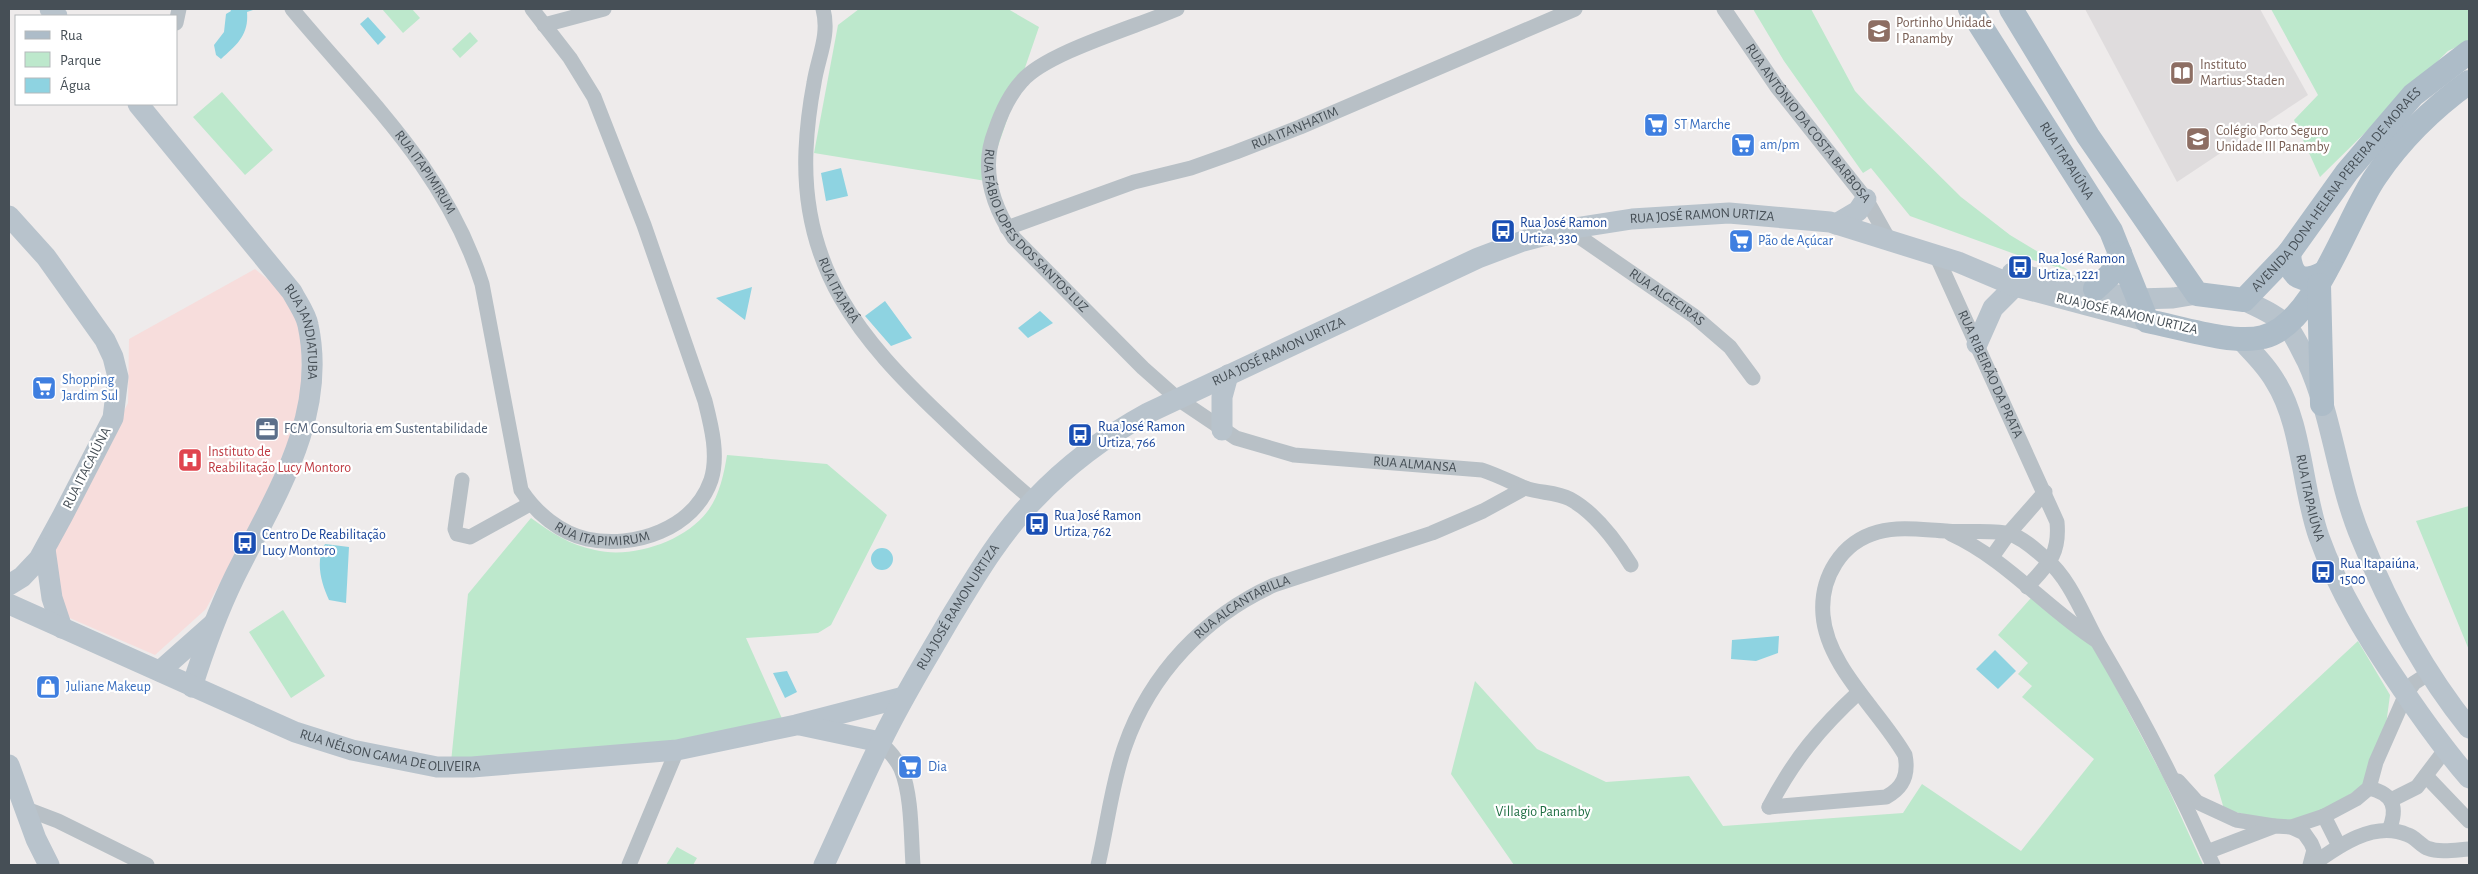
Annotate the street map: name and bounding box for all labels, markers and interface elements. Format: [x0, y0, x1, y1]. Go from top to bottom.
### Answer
legend [15, 15, 178, 105]
place label: Portinho Unidade I Panamby [1896, 16, 1992, 46]
school or university icon: Portinho Unidade I Panamby [1866, 18, 1892, 44]
text: Rua [60, 28, 83, 43]
street label: RUA ANTÔNIO DA COSTA BARBOSA [1743, 41, 1873, 206]
text: Parque [60, 53, 101, 68]
place label: Instituto Martius-Staden [2200, 58, 2285, 88]
library icon: Instituto Martius-Staden [2169, 60, 2195, 86]
text: Água [60, 76, 91, 93]
street label: AVENIDA DONA HELENA PEREIRA DE MORAES [2249, 85, 2423, 294]
street label: RUA ITANHATIM [1250, 104, 1340, 152]
supermarket icon: ST Marche [1643, 112, 1669, 138]
place label: ST Marche [1674, 118, 1730, 132]
street label: RUA ITAPAIÚNA [2037, 120, 2096, 202]
place label: Colégio Porto Seguro Unidade III Panamby [2216, 124, 2329, 154]
school or university icon: Colégio Porto Seguro Unidade III Panamby [2185, 126, 2211, 152]
street label: RUA ITAPIMIRUM [392, 128, 458, 216]
supermarket icon: am/pm [1730, 132, 1756, 158]
place label: am/pm [1760, 138, 1800, 152]
street label: RUA FÁBIO LOPES DOS SANTOS LUZ [981, 148, 1091, 315]
street label: RUA JOSÉ RAMON URTIZA [1629, 206, 1775, 226]
place label: Rua José Ramon Urtiza, 330 [1520, 216, 1607, 246]
bus stop icon: Rua José Ramon Urtiza, 330 [1490, 218, 1516, 244]
supermarket icon: Pão de Açúcar [1728, 228, 1754, 254]
place label: Pão de Açúcar [1758, 234, 1834, 248]
place label: Rua José Ramon Urtiza, 1221 [2038, 252, 2125, 282]
bus stop icon: Rua José Ramon Urtiza, 1221 [2007, 254, 2033, 280]
street label: RUA ITAJARÁ [815, 255, 864, 326]
street label: RUA ALGECIRAS [1626, 266, 1707, 329]
street label: RUA JANDIATUBA [282, 281, 319, 380]
street label: RUA JOSÉ RAMON URTIZA [2055, 288, 2200, 337]
street label: RUA RIBEIRÃO DA PRATA [1955, 308, 2025, 440]
street label: RUA JOSÉ RAMON URTIZA [1210, 314, 1347, 389]
place label: Shopping Jardim Sul [62, 373, 118, 403]
supermarket icon: Shopping Jardim Sul [31, 375, 57, 401]
office icon: FCM Consultoria em Sustentabilidade [254, 416, 280, 442]
place label: Rua José Ramon Urtiza, 766 [1098, 420, 1185, 450]
place label: FCM Consultoria em Sustentabilidade [284, 422, 488, 436]
bus stop icon: Rua José Ramon Urtiza, 766 [1067, 422, 1093, 448]
street label: RUA ITACAIÚNA [58, 424, 114, 511]
place label: Instituto de Reabilitação Lucy Montoro [208, 445, 351, 475]
hospital icon: Instituto de Reabilitação Lucy Montoro [177, 447, 203, 473]
street label: RUA ITAPAIÚNA [2293, 453, 2327, 543]
street label: RUA ALMANSA [1373, 454, 1457, 475]
place label: Rua José Ramon Urtiza, 762 [1054, 509, 1141, 539]
bus stop icon: Rua José Ramon Urtiza, 762 [1024, 511, 1050, 537]
street label: RUA ITAPIMIRUM [552, 519, 651, 549]
place label: Centro De Reabilitação Lucy Montoro [262, 528, 386, 558]
bus stop icon: Centro De Reabilitação Lucy Montoro [232, 530, 258, 556]
street label: RUA JOSÉ RAMON URTIZA [914, 542, 1002, 672]
place label: Rua Itapaiúna, 1500 [2340, 557, 2419, 587]
bus stop icon: Rua Itapaiúna, 1500 [2310, 559, 2336, 585]
street label: RUA ALCANTARILLA [1192, 573, 1292, 642]
shop icon: Juliane Makeup [35, 674, 61, 700]
place label: Juliane Makeup [66, 680, 151, 694]
street label: RUA NÉLSON GAMA DE OLIVEIRA [298, 727, 481, 774]
supermarket icon: Dia [897, 754, 923, 780]
place label: Dia [928, 760, 947, 774]
park label: Villagio Panamby [1495, 805, 1591, 819]

